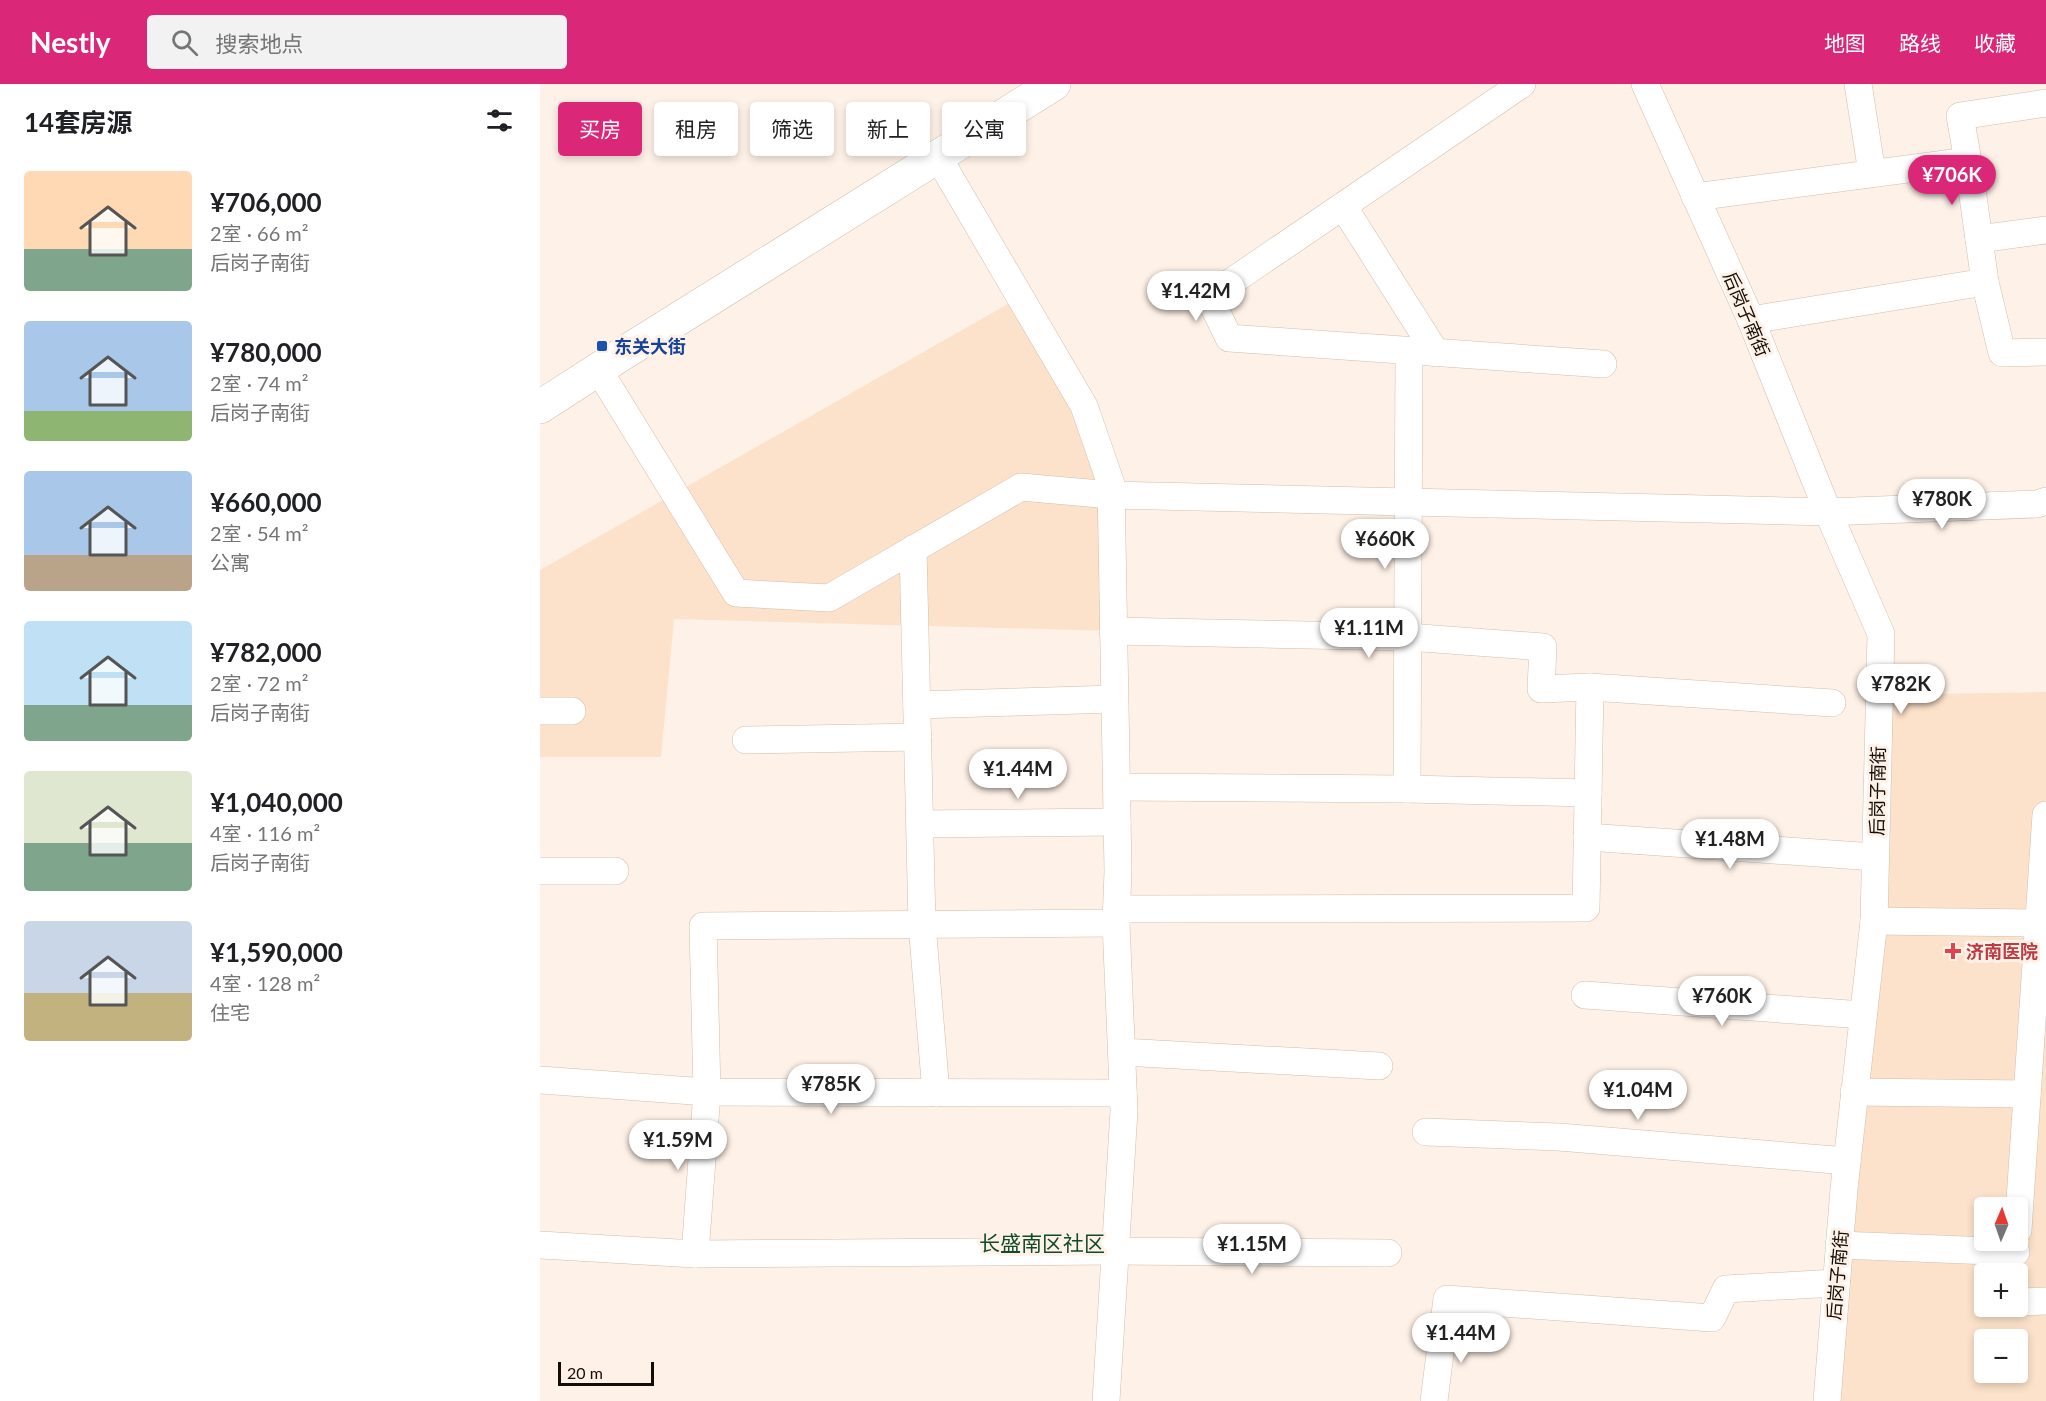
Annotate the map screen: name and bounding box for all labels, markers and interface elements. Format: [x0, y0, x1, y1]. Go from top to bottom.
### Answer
search box [147, 15, 567, 69]
text: Nestly [30, 25, 111, 59]
icon: search [168, 26, 201, 59]
text: 搜索地点 [216, 30, 304, 57]
text: 地图 [1824, 30, 1866, 55]
text: 路线 [1899, 30, 1941, 55]
text: 收藏 [1974, 30, 2016, 55]
chip: 买房 [558, 102, 642, 156]
chip: 租房 [654, 102, 738, 156]
chip: 筛选 [750, 102, 834, 156]
chip: 新上 [846, 102, 930, 156]
chip: 公寓 [942, 102, 1026, 156]
icon: filters [483, 104, 516, 137]
text: 14套房源 [24, 106, 132, 138]
pin: ¥706K [1910, 155, 1994, 206]
text: ¥706K [1922, 162, 1982, 186]
text: ¥706,000 [210, 186, 322, 218]
icon: home [72, 195, 144, 267]
text: 2室 · 66 m² [210, 221, 309, 245]
text: 后岗子南街 [210, 250, 310, 274]
street label: 后岗子南街 [1719, 268, 1775, 360]
pin: ¥1.42M [1147, 271, 1245, 322]
text: ¥1.42M [1161, 278, 1231, 302]
place label: 东关大街 [614, 335, 686, 357]
text: ¥780,000 [210, 336, 322, 368]
marker: 东关大街 [595, 339, 609, 353]
icon: home [72, 345, 144, 417]
text: 2室 · 74 m² [210, 371, 309, 395]
text: 后岗子南街 [210, 400, 310, 424]
pin: ¥780K [1900, 479, 1984, 530]
text: ¥660,000 [210, 486, 322, 518]
text: ¥780K [1912, 486, 1972, 510]
icon: home [72, 495, 144, 567]
pin: ¥660K [1343, 519, 1427, 570]
text: 2室 · 54 m² [210, 521, 309, 545]
text: ¥660K [1355, 526, 1415, 550]
text: 公寓 [210, 550, 250, 574]
pin: ¥1.11M [1320, 608, 1418, 659]
text: ¥1.11M [1334, 615, 1404, 639]
text: ¥782,000 [210, 636, 322, 668]
icon: home [72, 645, 144, 717]
pin: ¥782K [1859, 664, 1943, 715]
text: 2室 · 72 m² [210, 671, 309, 695]
text: ¥782K [1871, 671, 1931, 695]
text: 后岗子南街 [210, 700, 310, 724]
street label: 后岗子南街 [1865, 746, 1889, 836]
pin: ¥1.44M [969, 749, 1067, 800]
text: ¥1.44M [983, 756, 1053, 780]
text: ¥1,040,000 [210, 786, 343, 818]
icon: home [72, 795, 144, 867]
pin: ¥1.48M [1681, 819, 1779, 870]
text: 4室 · 116 m² [210, 821, 320, 845]
text: ¥1.48M [1695, 826, 1765, 850]
text: 后岗子南街 [210, 850, 310, 874]
text: ¥1,590,000 [210, 936, 343, 968]
place label: 济南医院 [1966, 940, 2038, 962]
marker: 济南医院 [1944, 942, 1962, 960]
icon: home [72, 945, 144, 1017]
text: 4室 · 128 m² [210, 971, 320, 995]
pin: ¥760K [1680, 976, 1764, 1027]
text: ¥760K [1692, 983, 1752, 1007]
text: 住宅 [210, 1000, 250, 1024]
pin: ¥785K [789, 1064, 873, 1115]
pin: ¥1.04M [1589, 1070, 1687, 1121]
text: ¥785K [801, 1071, 861, 1095]
text: ¥1.04M [1603, 1077, 1673, 1101]
pin: ¥1.59M [629, 1120, 727, 1171]
text: ¥1.59M [643, 1127, 713, 1151]
north arrow [1974, 1197, 2028, 1251]
map controls [1974, 1197, 2028, 1383]
pin: ¥1.15M [1203, 1224, 1301, 1275]
street label: 后岗子南街 [1822, 1229, 1852, 1321]
district label: 长盛南区社区 [979, 1230, 1105, 1255]
text: ¥1.15M [1217, 1231, 1287, 1255]
button: + [1974, 1263, 2028, 1317]
pin: ¥1.44M [1412, 1313, 1510, 1364]
text: ¥1.44M [1426, 1320, 1496, 1344]
button: − [1974, 1329, 2028, 1383]
scale bar [558, 1359, 654, 1386]
text: 20 m [567, 1363, 603, 1382]

